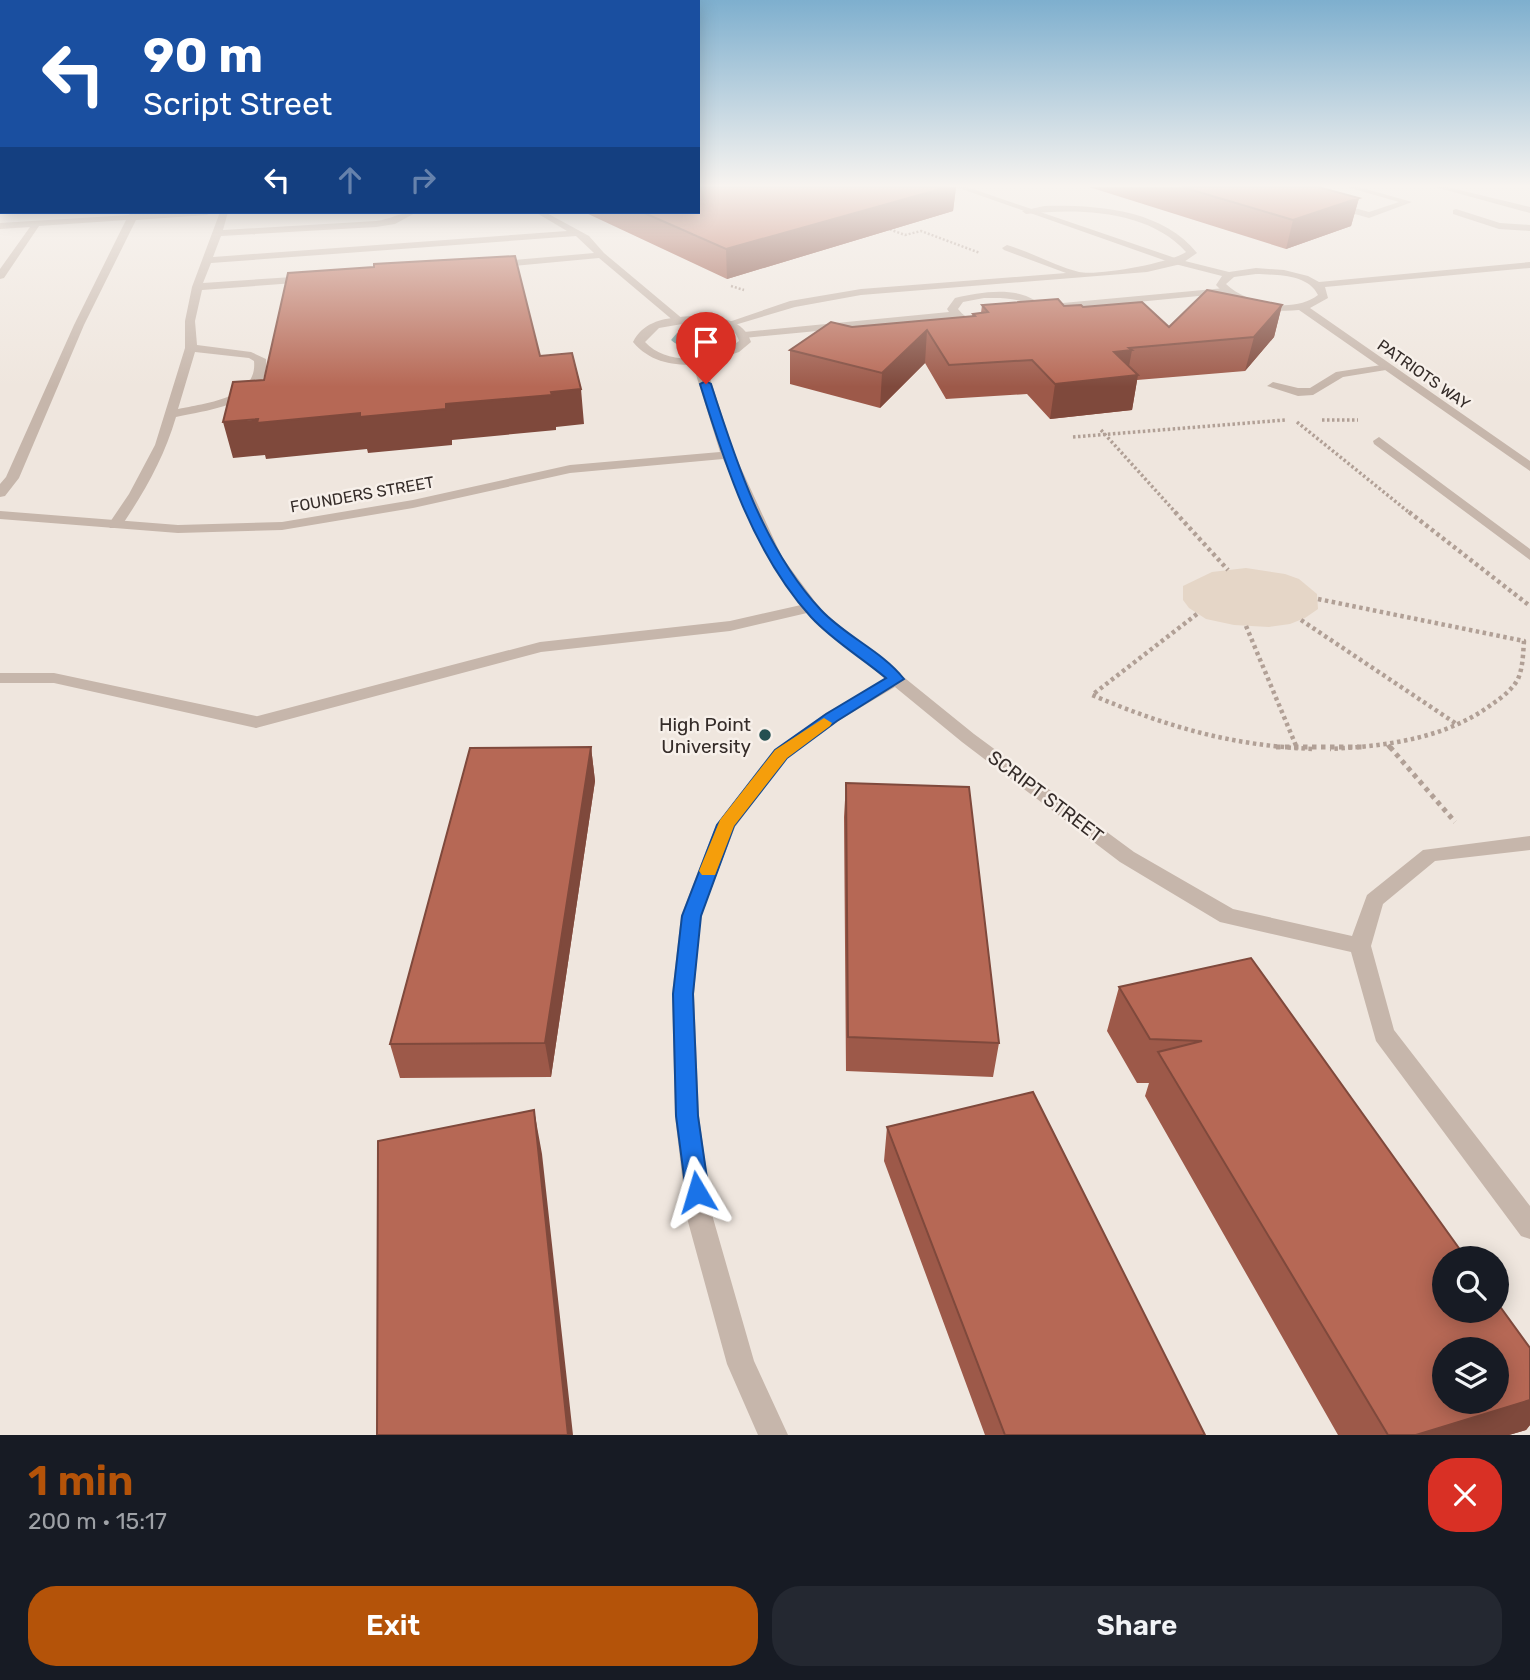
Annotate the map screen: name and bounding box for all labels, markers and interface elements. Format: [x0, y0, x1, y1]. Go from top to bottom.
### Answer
text: 90 m [143, 26, 263, 84]
icon: left [28, 28, 119, 119]
text: Script Street [143, 85, 332, 123]
icon: left [258, 161, 296, 199]
icon: ahead [331, 161, 369, 199]
icon: right [404, 161, 442, 199]
pin [676, 312, 736, 384]
icon: arrive [687, 323, 725, 361]
street label: PATRIOTS WAY [1374, 335, 1474, 413]
street label: FOUNDERS STREET [289, 472, 435, 517]
place label: High Point University [659, 713, 752, 758]
marker: High Point University [757, 727, 773, 743]
street label: SCRIPT STREET [983, 745, 1108, 847]
position arrow [660, 1155, 734, 1229]
map controls [1432, 1246, 1509, 1414]
button: search [1432, 1246, 1509, 1323]
button: layers [1432, 1337, 1509, 1414]
text: 1 min [28, 1456, 134, 1506]
button: close [1428, 1458, 1502, 1532]
text: 200 m · 15:17 [28, 1507, 167, 1535]
button: Exit [28, 1586, 758, 1666]
button: Share [772, 1586, 1502, 1666]

